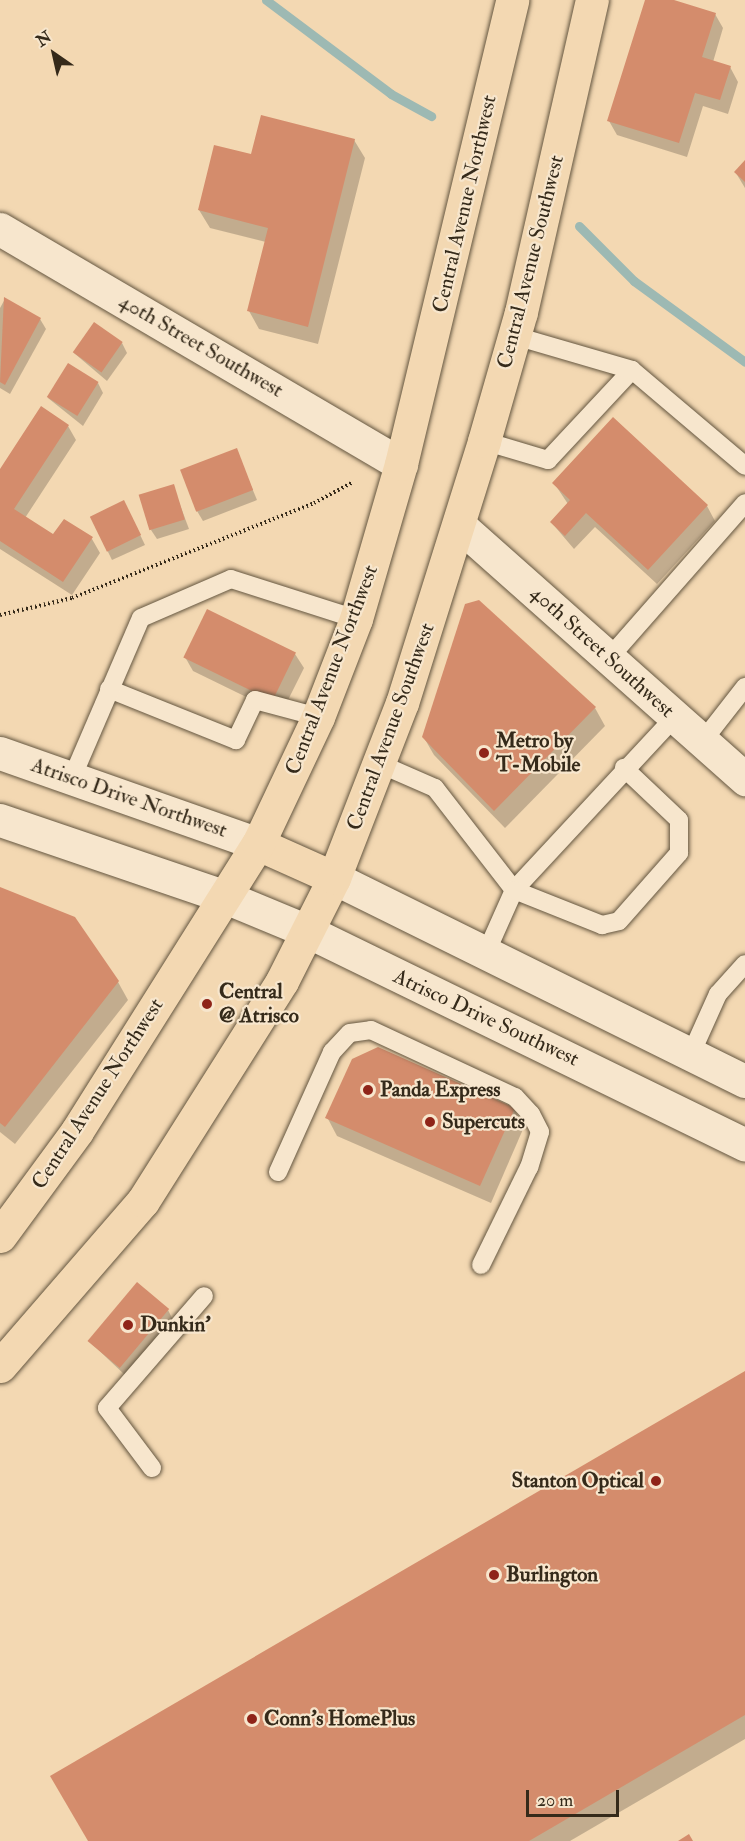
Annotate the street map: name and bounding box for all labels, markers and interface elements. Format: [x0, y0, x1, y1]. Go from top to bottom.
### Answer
north arrow [24, 24, 84, 84]
text: N [32, 27, 55, 51]
street label: Central Avenue Northwest [428, 93, 502, 315]
street label: Central Avenue Southwest [492, 153, 570, 371]
street label: 40th Street Southwest [115, 289, 287, 403]
street label: Central Avenue Northwest [280, 562, 384, 778]
street label: 40th Street Southwest [525, 581, 679, 723]
street label: Central Avenue Southwest [342, 620, 440, 834]
place label: Metro by T-Mobile [496, 728, 580, 778]
marker: Metro by T-Mobile [477, 746, 491, 760]
street label: Atrisco Drive Northwest [28, 753, 230, 843]
street label: Atrisco Drive Southwest [389, 964, 583, 1072]
place label: Central @ Atrisco [219, 979, 299, 1029]
street label: Central Avenue Northwest [27, 994, 169, 1194]
marker: Central @ Atrisco [200, 997, 214, 1011]
place label: Panda Express [380, 1077, 500, 1103]
marker: Panda Express [361, 1083, 375, 1097]
place label: Supercuts [442, 1109, 525, 1135]
marker: Supercuts [423, 1115, 437, 1129]
place label: Dunkin' [140, 1312, 211, 1338]
marker: Dunkin' [121, 1318, 135, 1332]
place label: Stanton Optical [512, 1468, 644, 1494]
marker: Stanton Optical [649, 1474, 663, 1488]
place label: Burlington [506, 1562, 598, 1588]
marker: Burlington [487, 1568, 501, 1582]
place label: Conn's HomePlus [264, 1706, 415, 1732]
marker: Conn's HomePlus [245, 1712, 259, 1726]
scale bar [529, 1778, 622, 1816]
text: 20 m [537, 1789, 573, 1812]

